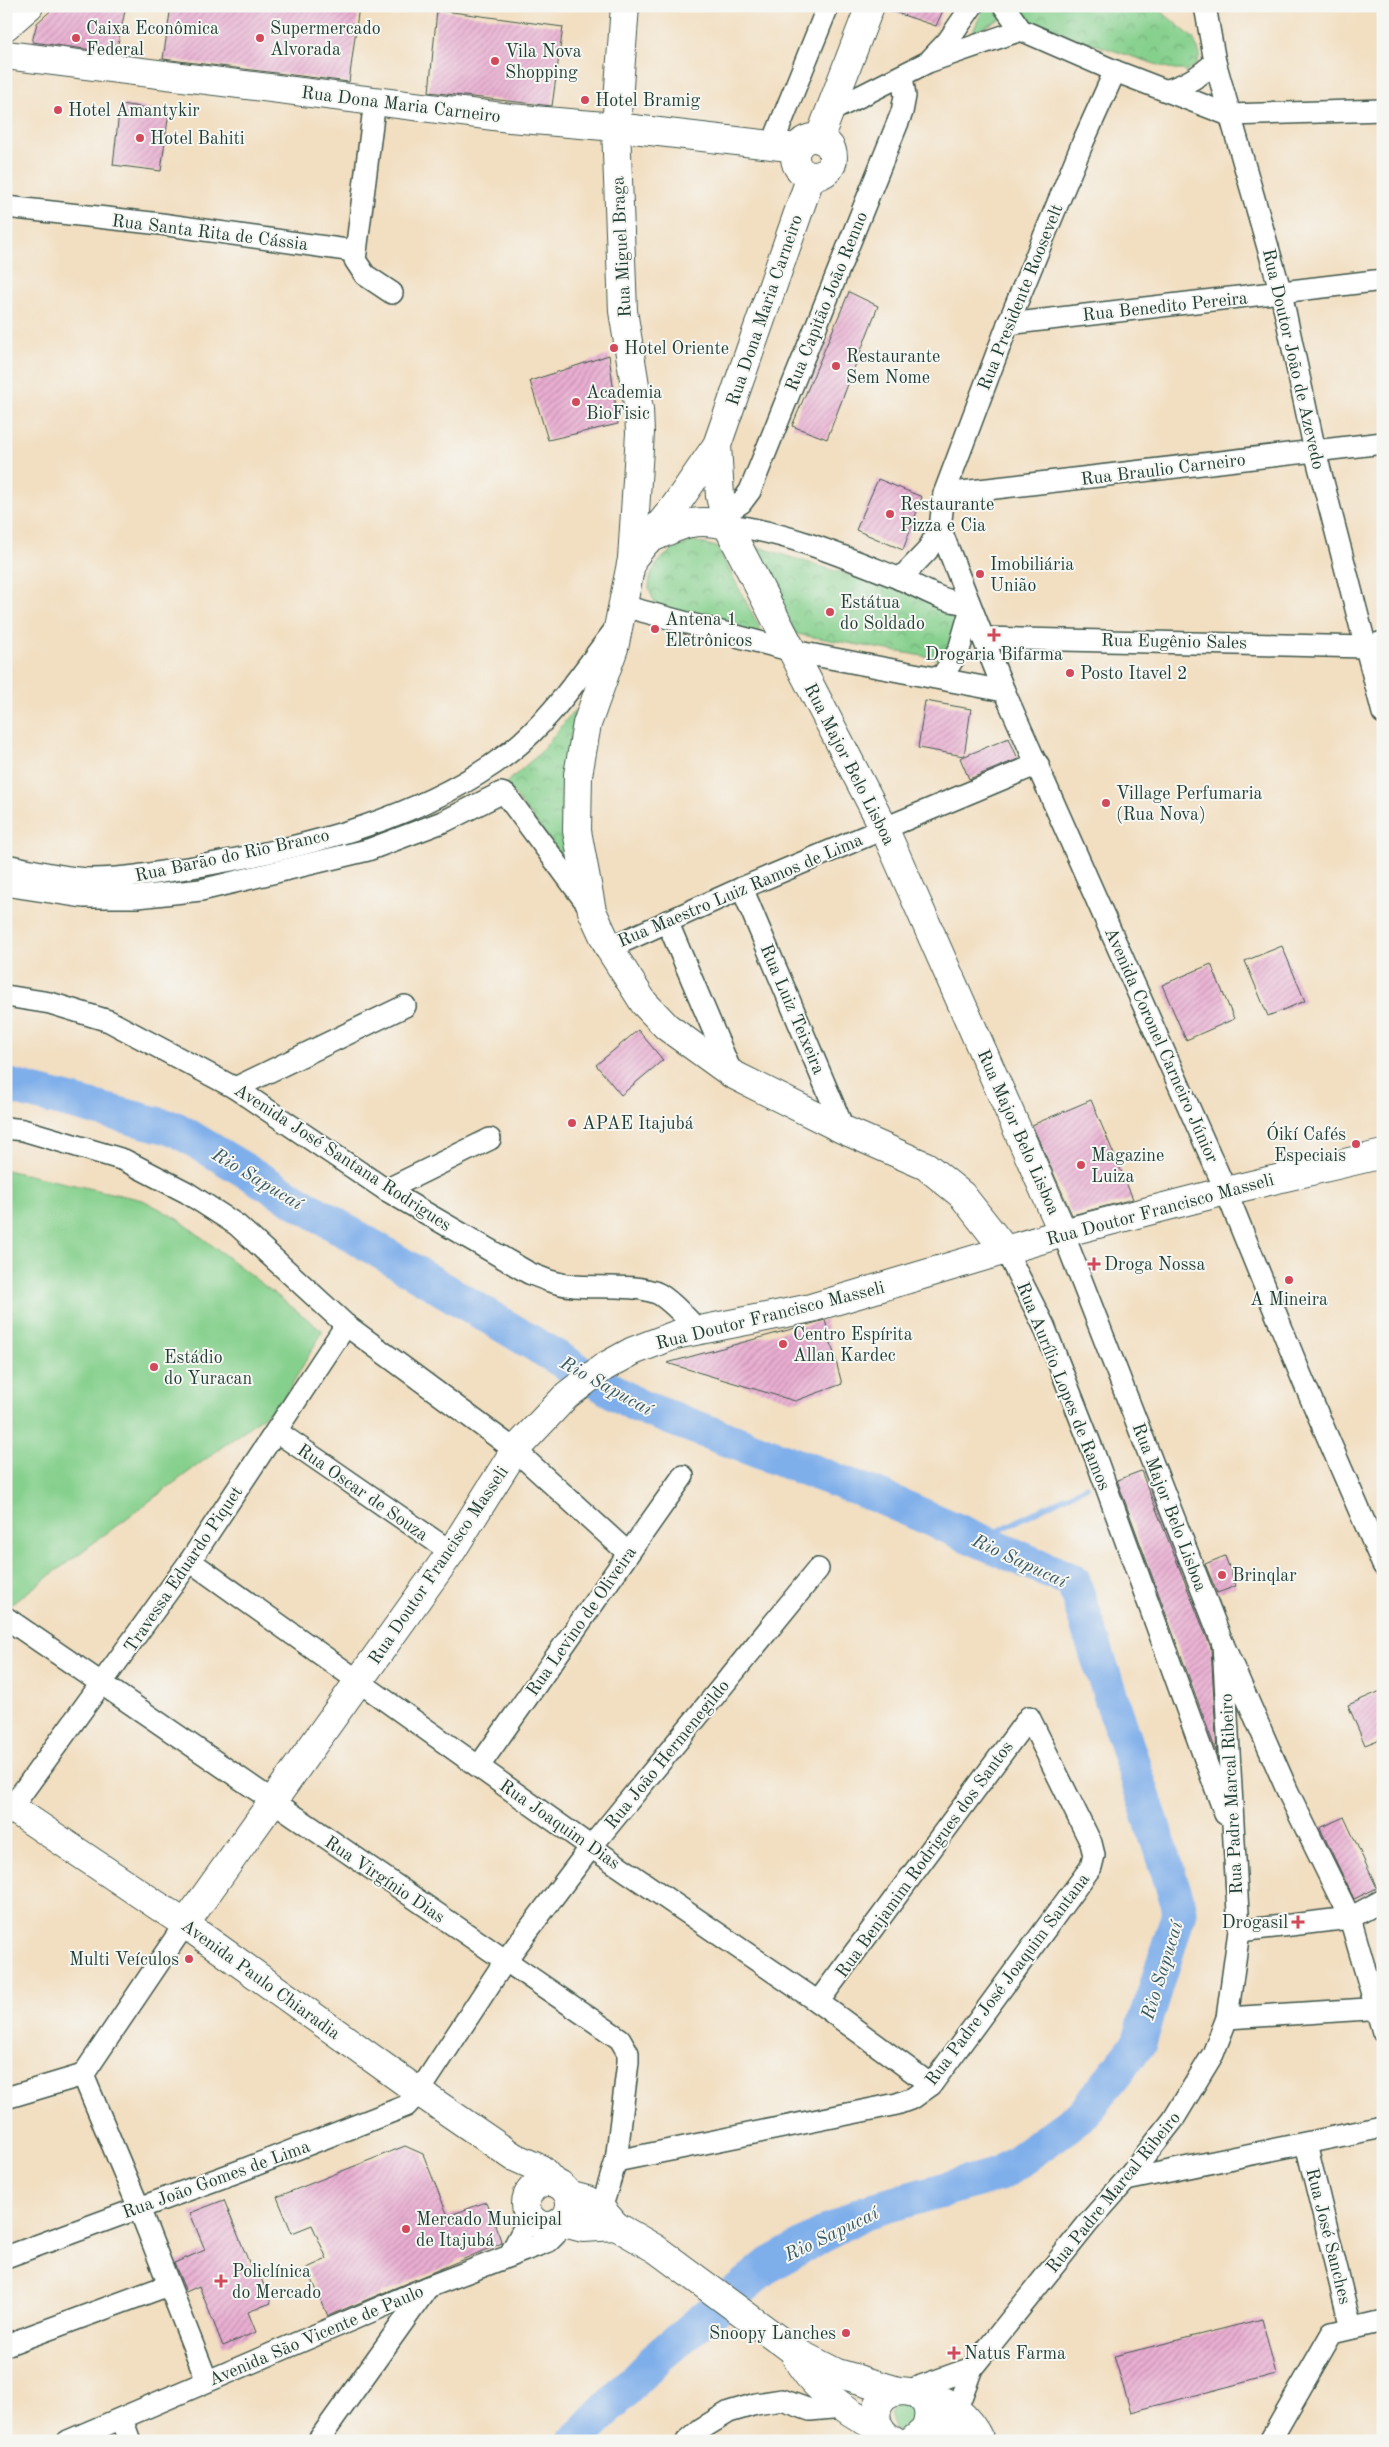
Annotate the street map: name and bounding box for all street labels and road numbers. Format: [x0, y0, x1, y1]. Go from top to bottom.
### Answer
street label: Rua Dona Maria Carneiro [300, 84, 502, 126]
street label: Rua Miguel Braga [609, 176, 635, 318]
street label: Rua Presidente Roosevelt [975, 202, 1067, 393]
street label: Rua Capitão João Renno [783, 209, 871, 394]
street label: Rua Santa Rita de Cássia [111, 212, 309, 254]
street label: Rua Dona Maria Carneiro [724, 212, 806, 408]
street label: Rua Doutor João de Azevedo [1259, 247, 1327, 471]
street label: Rua Benedito Pereira [1082, 289, 1249, 325]
street label: Rua Braulio Carneiro [1080, 451, 1247, 489]
street label: Rua Eugênio Sales [1101, 632, 1247, 652]
street label: Rua Major Belo Lisboa [801, 681, 898, 848]
street label: Rua Barão do Rio Branco [133, 827, 331, 885]
street label: Rua Maestro Luiz Ramos de Lima [615, 831, 866, 951]
street label: Avenida Coronel Carneiro Júnior [1101, 925, 1222, 1166]
street label: Rua Luiz Teixeira [757, 942, 828, 1077]
street label: Rua Major Belo Lisboa [973, 1047, 1063, 1218]
street label: Avenida José Santana Rodrigues [231, 1081, 454, 1235]
street label: Rua Doutor Francisco Masseli [1045, 1171, 1276, 1249]
street label: Rua Doutor Francisco Masseli [654, 1279, 886, 1353]
street label: Rua Aurílio Lopes de Ramos [1013, 1280, 1113, 1493]
street label: Rua Major Belo Lisboa [1129, 1421, 1210, 1594]
street label: Rua Oscar de Souza [294, 1441, 431, 1545]
street label: Rua Doutor Francisco Masseli [366, 1463, 512, 1668]
street label: Travessa Eduardo Piquet [121, 1483, 246, 1656]
street label: Rua Levino de Oliveira [523, 1543, 640, 1700]
street label: Rua João Hermenegildo [602, 1677, 733, 1833]
street label: Rua Padre Marcal Ribeiro [1218, 1693, 1246, 1895]
street label: Rua Benjamim Rodrigues dos Santos [833, 1738, 1017, 1981]
street label: Rua Joaquim Dias [496, 1777, 623, 1873]
street label: Rua Virgínio Dias [321, 1833, 448, 1927]
street label: Rua Padre José Joaquim Santana [922, 1870, 1093, 2089]
street label: Avenida Paulo Chiaradia [178, 1916, 343, 2043]
street label: Rua Padre Marcal Ribeiro [1043, 2109, 1184, 2277]
street label: Rua João Gomes de Lima [120, 2138, 313, 2222]
street label: Rua José Sanches [1302, 2166, 1354, 2306]
street label: Avenida São Vicente de Paulo [206, 2282, 426, 2389]

